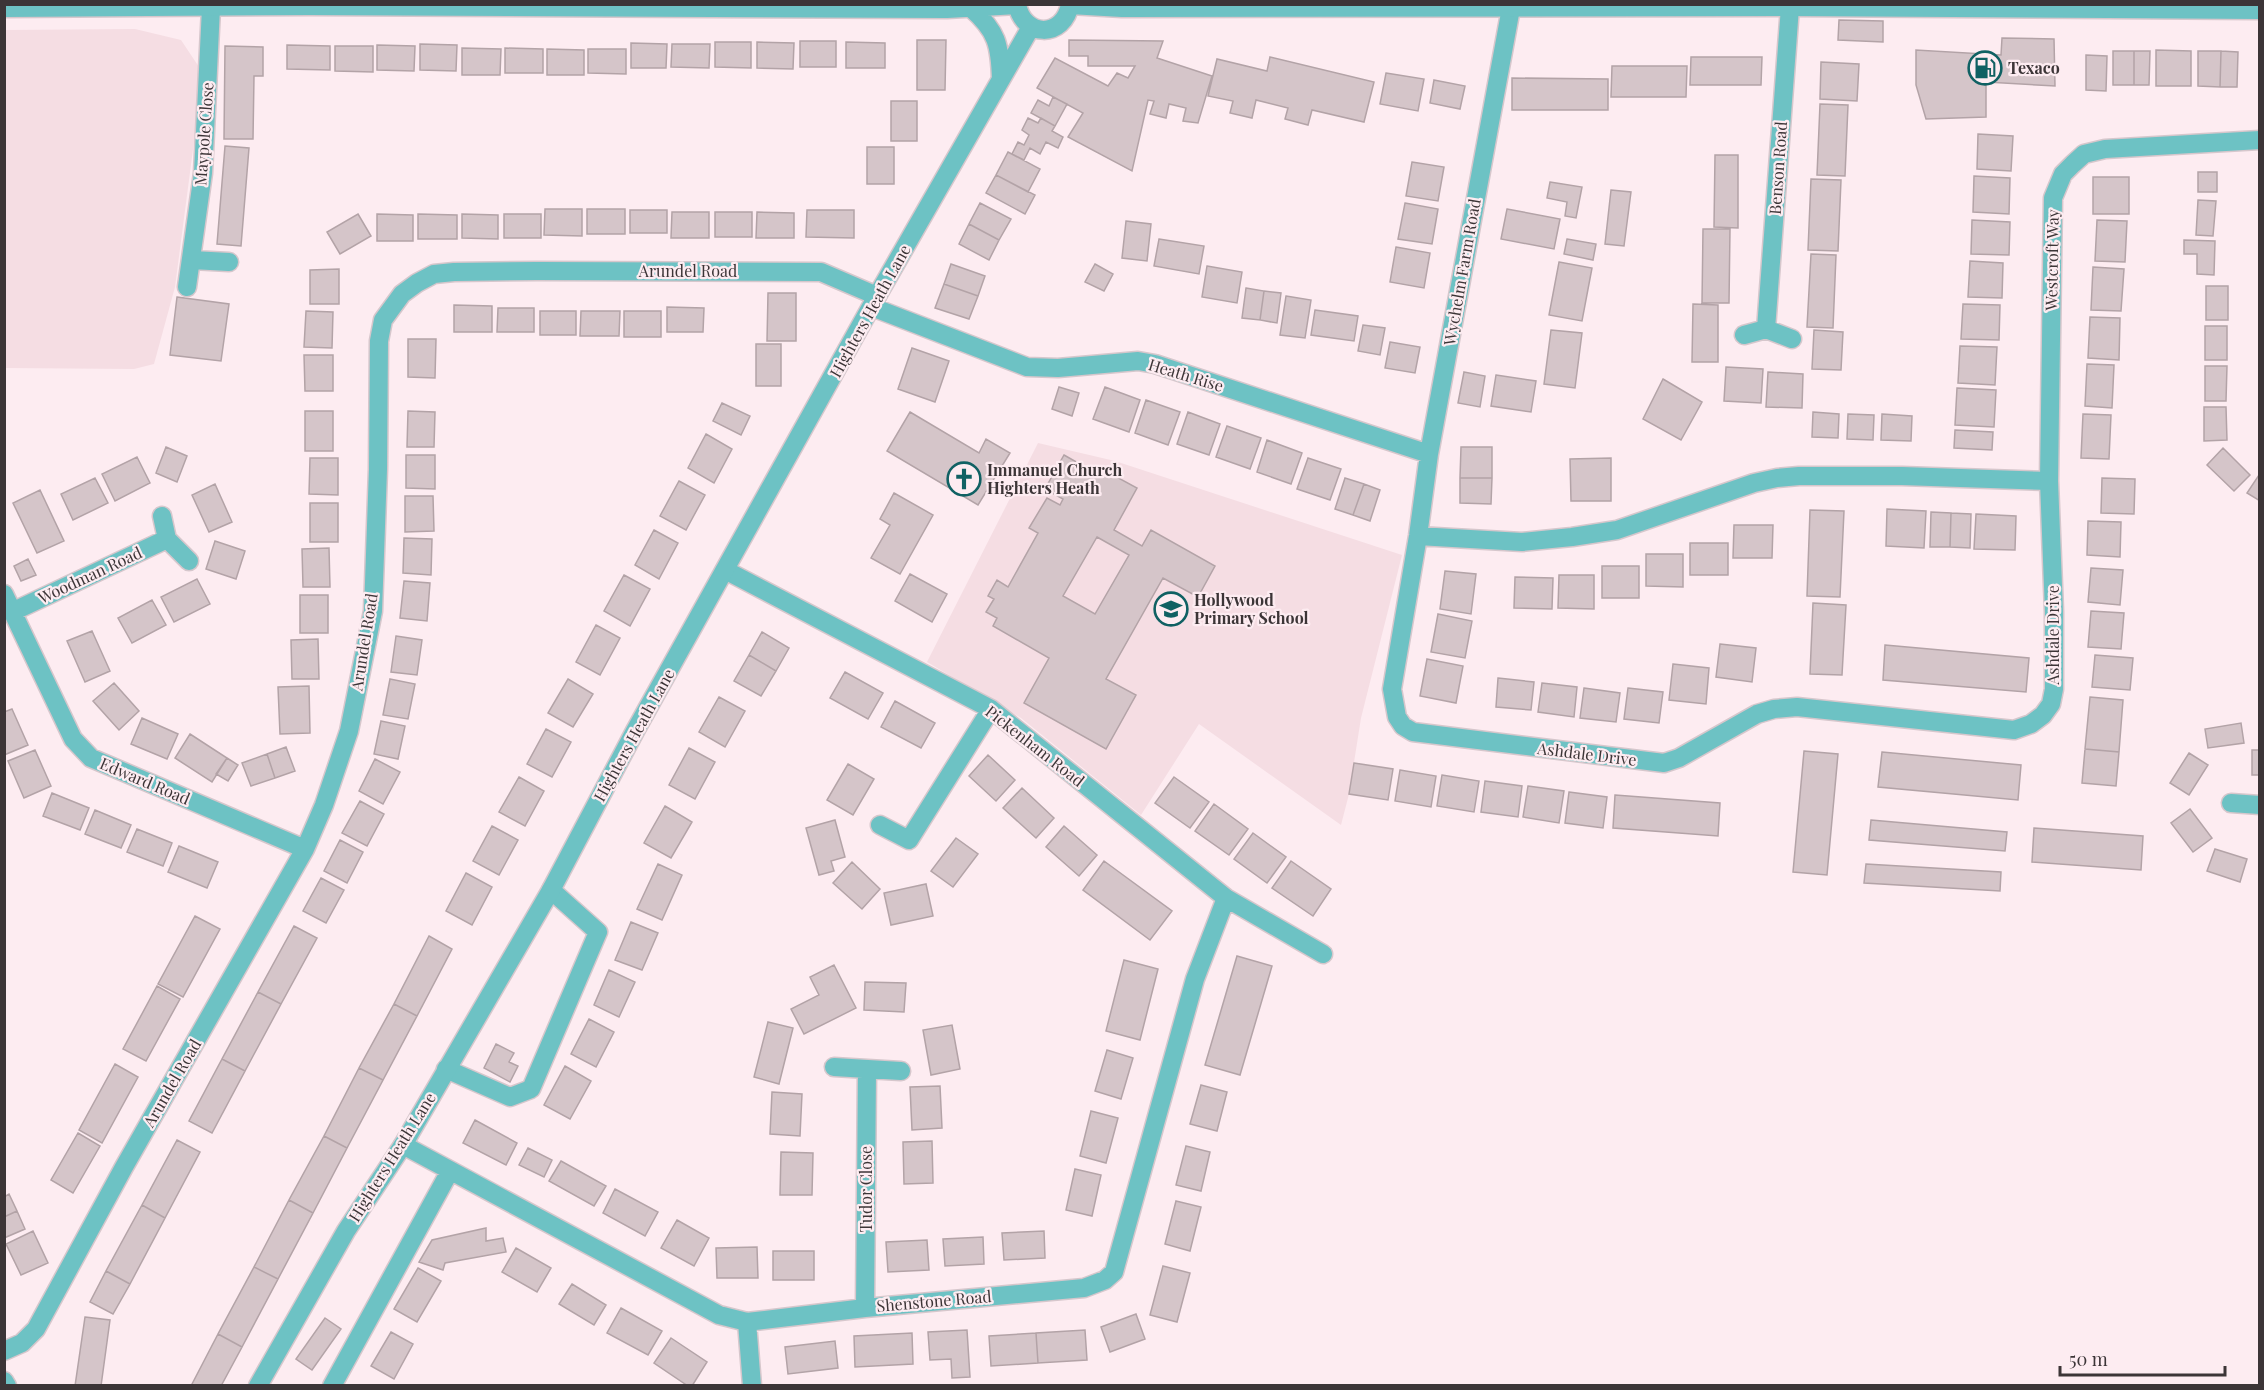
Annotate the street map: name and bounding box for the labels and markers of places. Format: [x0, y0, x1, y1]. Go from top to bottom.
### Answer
fuel station icon: Texaco [1967, 50, 2003, 86]
place label: Texaco [2008, 57, 2060, 78]
place label: Immanuel Church Highters Heath [987, 459, 1122, 498]
church icon: Immanuel Church Highters Heath [946, 461, 982, 497]
place label: Hollywood Primary School [1194, 589, 1309, 628]
school or university icon: Hollywood Primary School [1153, 591, 1189, 627]

